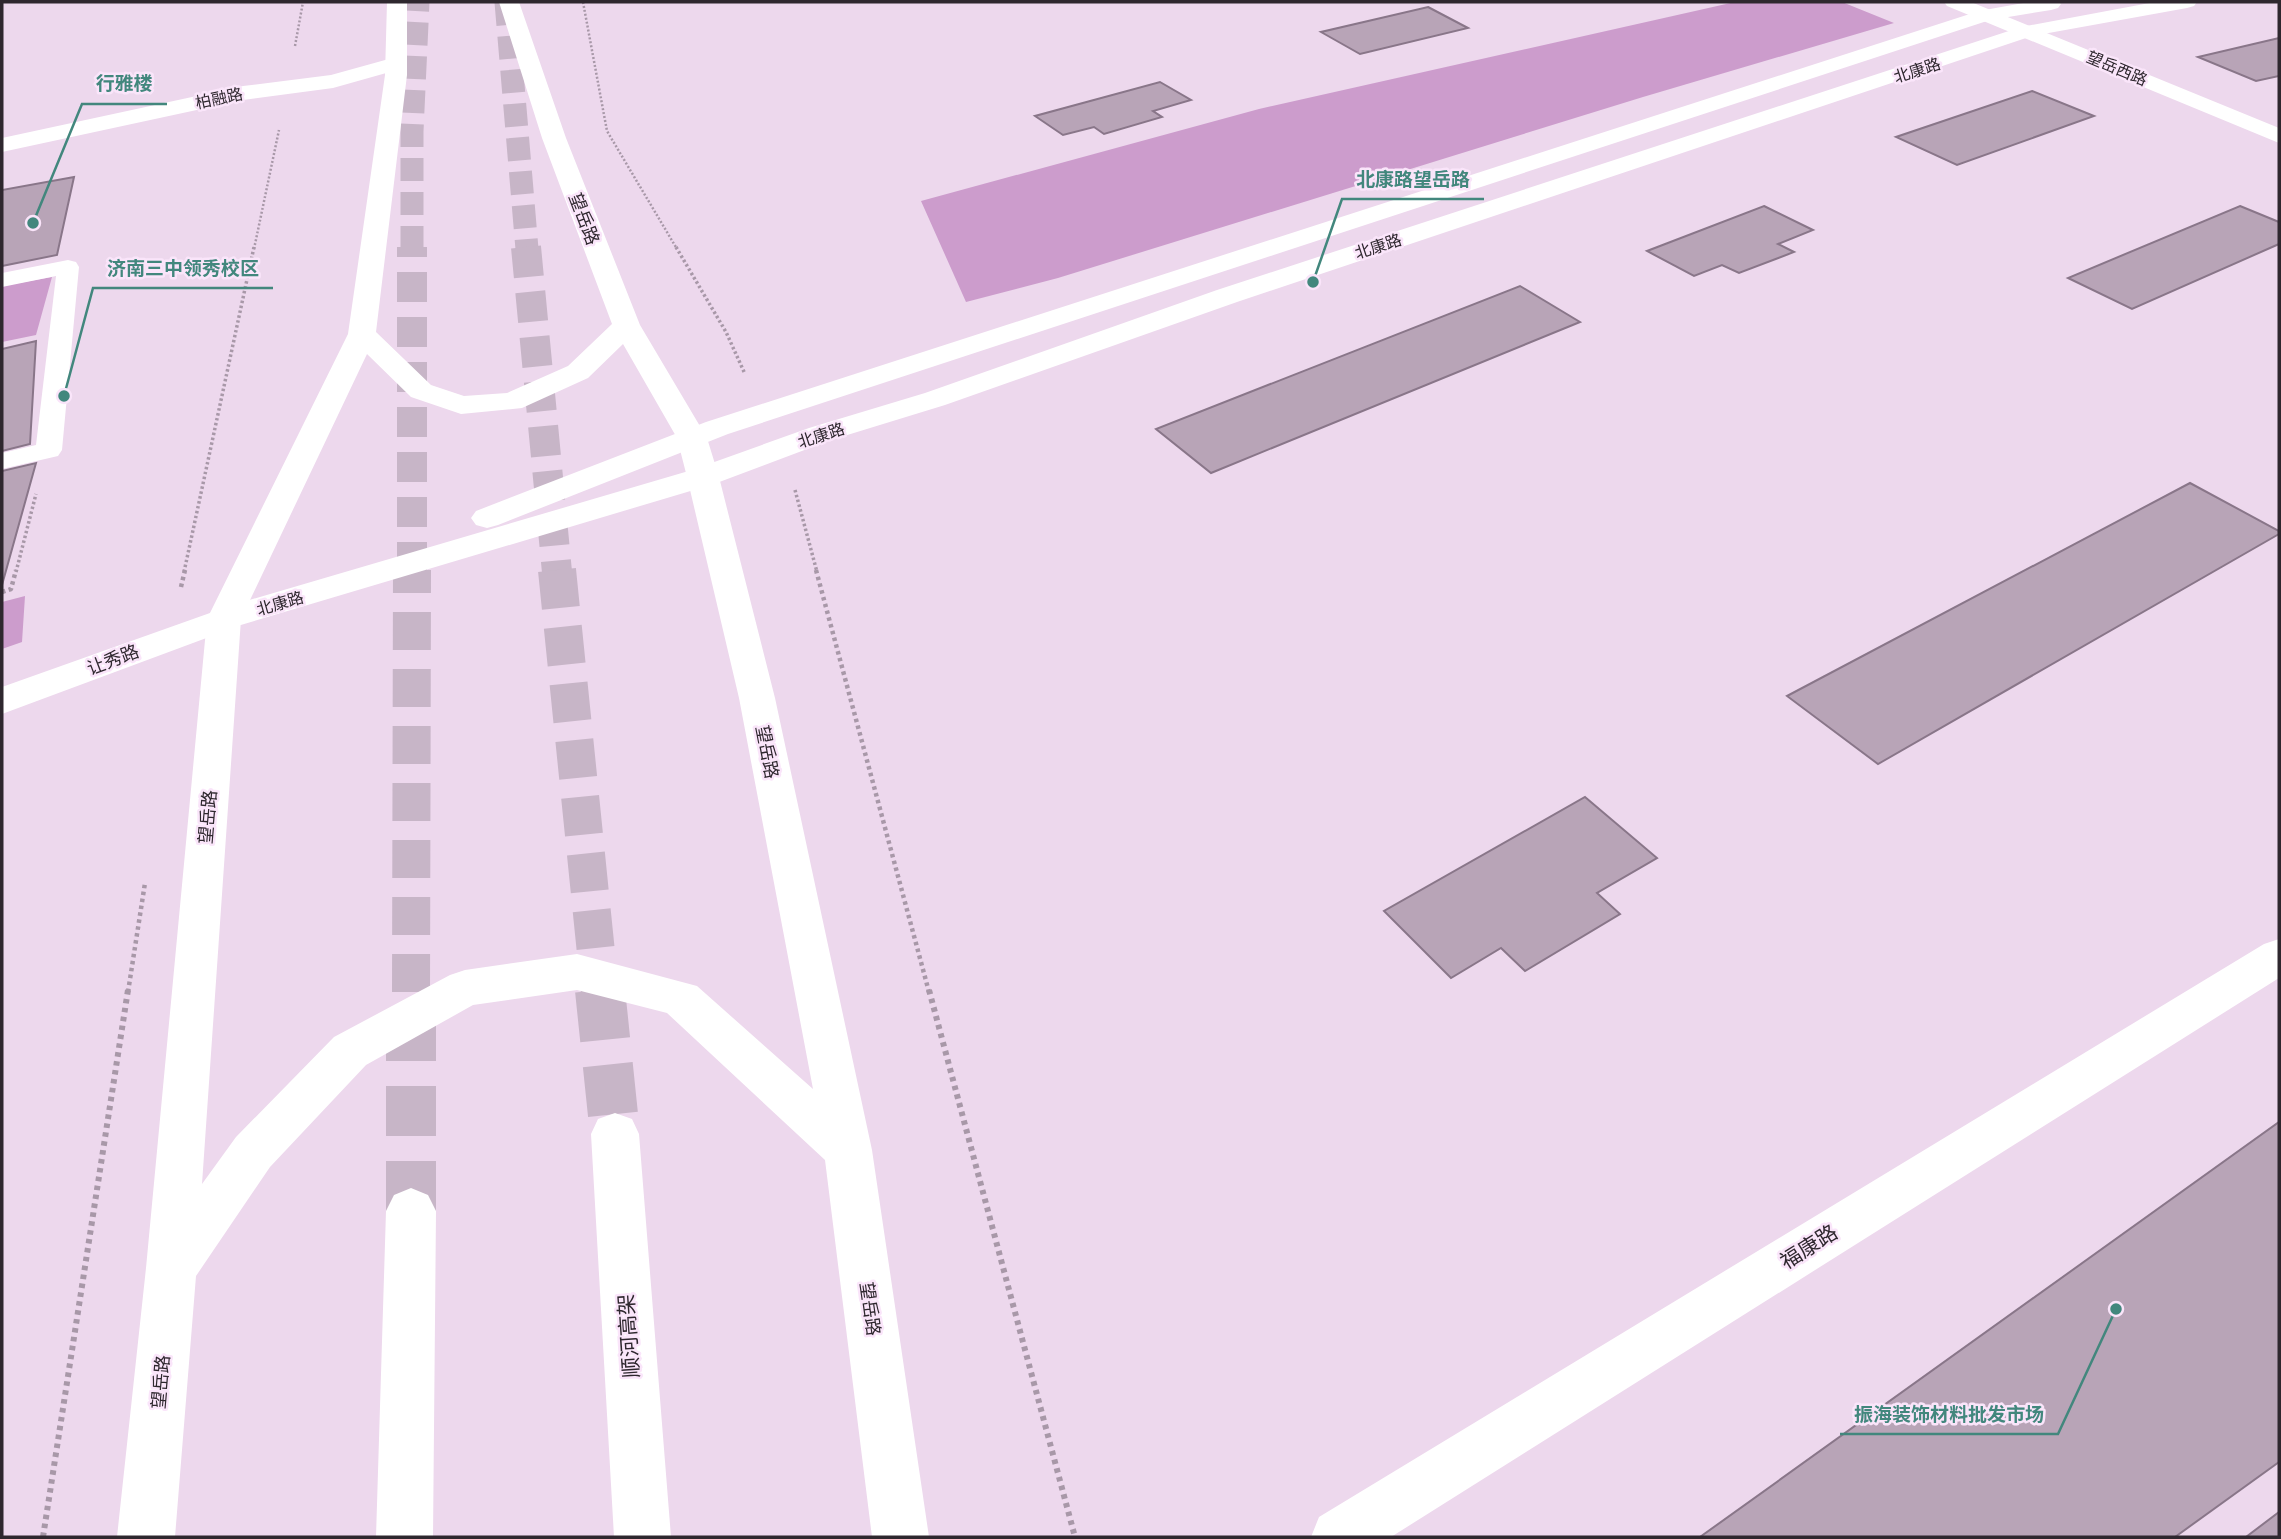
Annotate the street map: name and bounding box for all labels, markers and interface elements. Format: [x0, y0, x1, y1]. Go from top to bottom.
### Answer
street label: 望岳西路 [2084, 46, 2150, 90]
street label: 北康路 [1891, 53, 1943, 87]
callout: 行雅楼 [82, 64, 167, 104]
text: 行雅楼 [95, 72, 153, 95]
street label: 柏融路 [193, 83, 245, 113]
callout: 北康路望岳路 [1342, 159, 1484, 199]
text: 北康路望岳路 [1356, 168, 1470, 191]
street label: 望岳路 [564, 190, 604, 248]
street label: 北康路 [1352, 229, 1404, 263]
callout: 济南三中领秀校区 [93, 248, 273, 288]
text: 济南三中领秀校区 [107, 257, 259, 280]
street label: 北康路 [795, 418, 847, 452]
street label: 北康路 [254, 587, 306, 619]
street label: 让秀路 [84, 640, 142, 680]
street label: 望岳路 [751, 723, 783, 781]
street label: 望岳路 [195, 789, 221, 845]
street label: 福康路 [1775, 1219, 1843, 1275]
street label: 望岳路 [855, 1281, 885, 1337]
street label: 顺河高架 [613, 1293, 645, 1379]
street label: 望岳路 [148, 1354, 174, 1410]
callout: 振海装饰材料批发市场 [1840, 1394, 2058, 1434]
text: 振海装饰材料批发市场 [1854, 1403, 2044, 1426]

